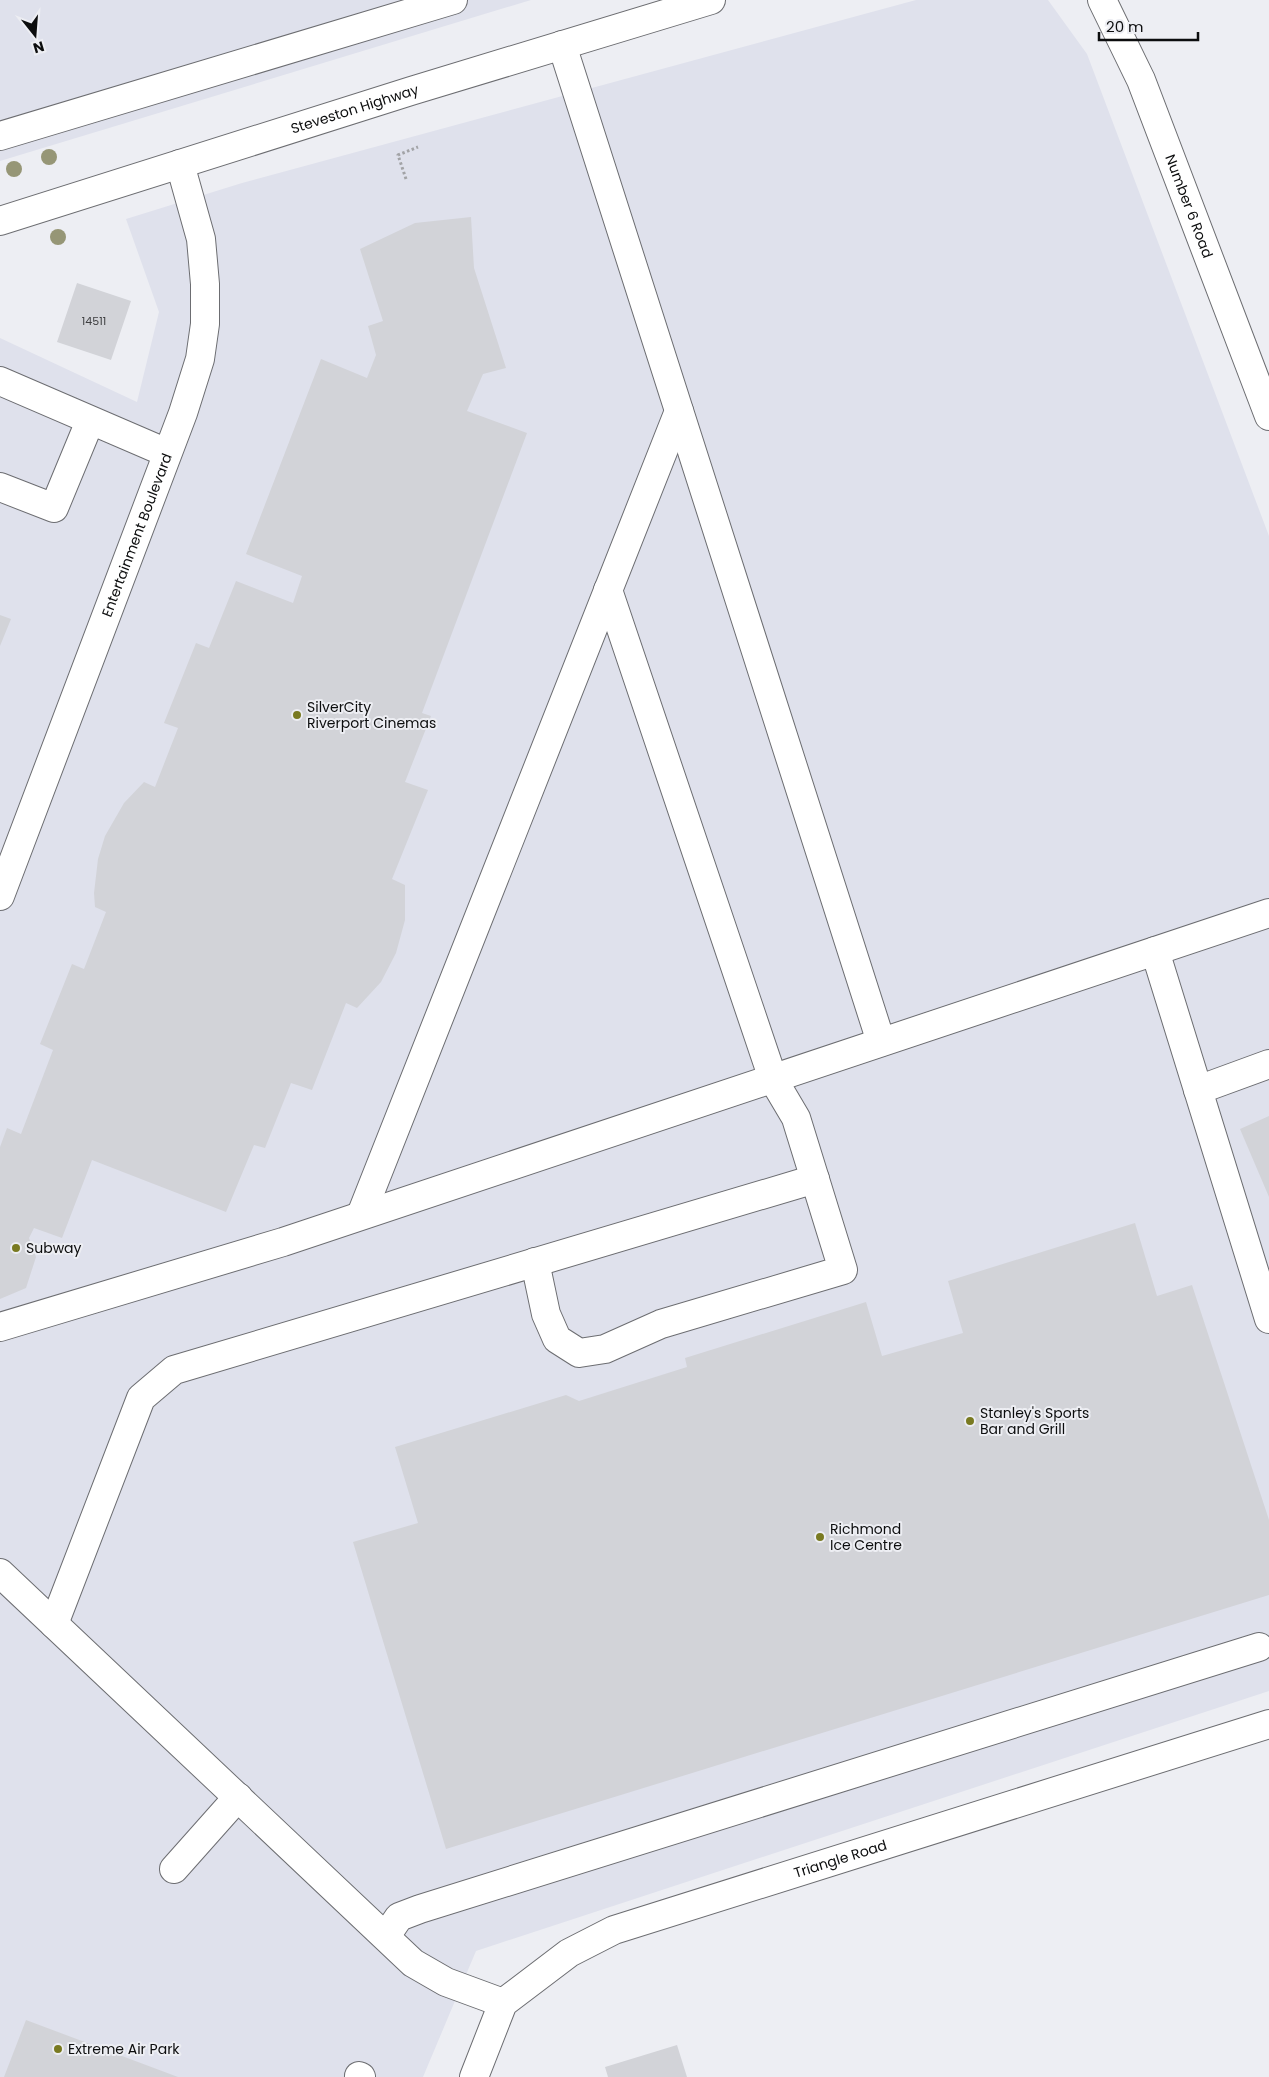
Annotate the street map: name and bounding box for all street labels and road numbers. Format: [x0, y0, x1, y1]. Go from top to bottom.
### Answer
street label: Steveston Highway [288, 79, 421, 138]
street label: Number 6 Road [1160, 151, 1218, 261]
street label: Entertainment Boulevard [97, 450, 177, 620]
street label: Triangle Road [791, 1835, 889, 1883]

